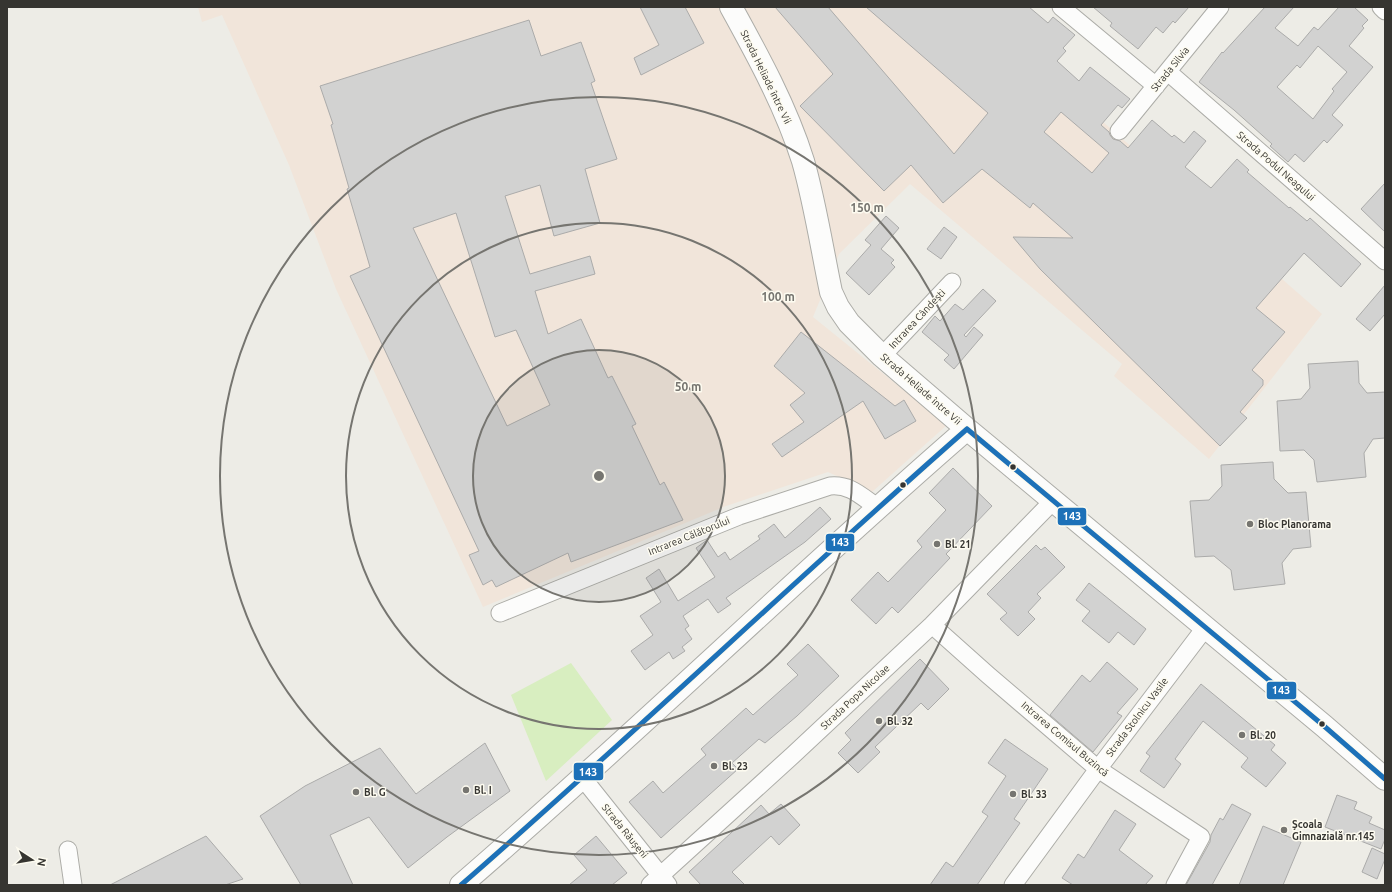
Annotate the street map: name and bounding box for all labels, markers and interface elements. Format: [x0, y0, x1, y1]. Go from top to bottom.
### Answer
street label: Strada Heliade între Vii [739, 28, 793, 126]
street label: Strada Silvia [1149, 45, 1191, 93]
street label: Strada Podul Neagului [1235, 129, 1317, 203]
text: 150 m [850, 201, 884, 214]
street label: Intrarea Cândești [887, 287, 947, 351]
text: 100 m [761, 290, 795, 303]
street label: Strada Heliade între Vii [879, 351, 963, 427]
text: 50 m [675, 380, 701, 393]
unlabelled marker [1008, 462, 1018, 472]
centre of rings [592, 469, 606, 483]
unlabelled marker [898, 480, 908, 490]
line badge: 143 [1057, 507, 1087, 526]
text: 143 [1063, 510, 1081, 522]
street label: Intrarea Călătorului [647, 515, 731, 557]
marker: Bloc Planorama [1245, 519, 1255, 529]
place label: Bloc Planorama [1258, 519, 1331, 530]
line badge: 143 [825, 533, 855, 552]
text: 143 [831, 536, 849, 548]
marker: Bl. 21 [932, 539, 942, 549]
place label: Bl. 21 [945, 539, 971, 550]
street label: Strada Popa Nicolae [818, 662, 892, 732]
street label: Strada Stolnicu Vasile [1104, 675, 1170, 759]
line badge: 143 [1266, 681, 1297, 700]
text: 143 [1272, 684, 1290, 696]
street label: Intrarea Comisul Buzincă [1019, 699, 1111, 779]
marker: Bl. 32 [874, 716, 884, 726]
place label: Bl. 32 [887, 716, 913, 727]
unlabelled marker [1317, 719, 1327, 729]
marker: Bl. 20 [1237, 730, 1247, 740]
place label: Bl. 20 [1250, 730, 1276, 741]
marker: Bl. 23 [709, 761, 719, 771]
place label: Bl. 23 [722, 761, 748, 772]
line badge: 143 [573, 762, 604, 781]
text: 143 [579, 766, 597, 778]
marker: Bl. I [461, 785, 471, 795]
place label: Bl. I [474, 785, 492, 796]
marker: Bl. G [351, 787, 361, 797]
place label: Bl. G [364, 787, 386, 798]
marker: Bl. 33 [1008, 789, 1018, 799]
place label: Bl. 33 [1021, 789, 1047, 800]
street label: Strada Răușeni [600, 802, 650, 860]
place label: Școala Gimnazială nr.145 [1292, 819, 1375, 842]
marker: Școala Gimnazială nr.145 [1279, 825, 1289, 835]
north arrow [12, 840, 52, 880]
text: N [35, 857, 49, 867]

